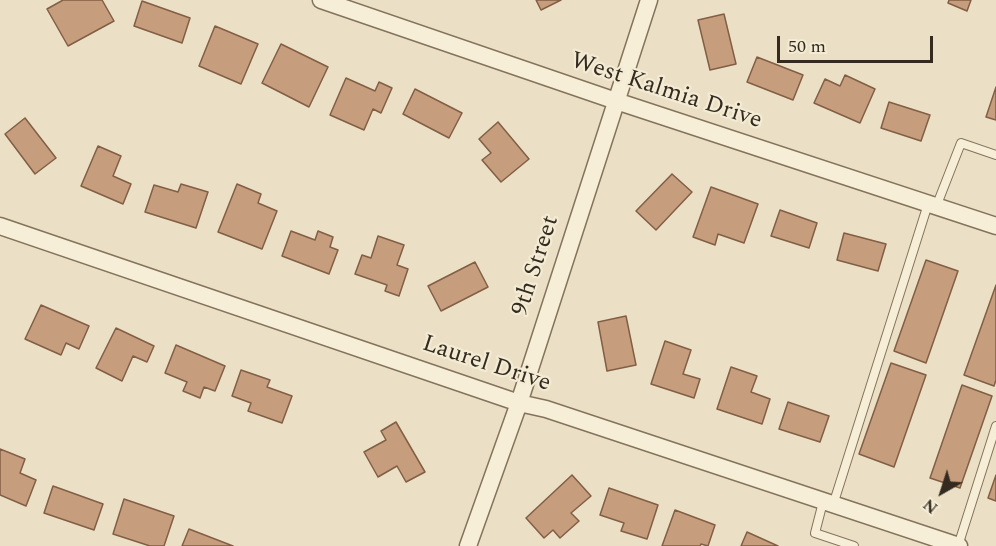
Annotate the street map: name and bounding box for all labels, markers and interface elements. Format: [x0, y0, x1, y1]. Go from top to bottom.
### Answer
scale bar [780, 24, 936, 62]
text: 50 m [788, 33, 826, 60]
street label: West Kalmia Drive [567, 48, 765, 136]
street label: 9th Street [507, 212, 567, 320]
street label: Laurel Drive [418, 331, 554, 399]
north arrow [912, 462, 972, 522]
text: N [918, 493, 943, 519]

